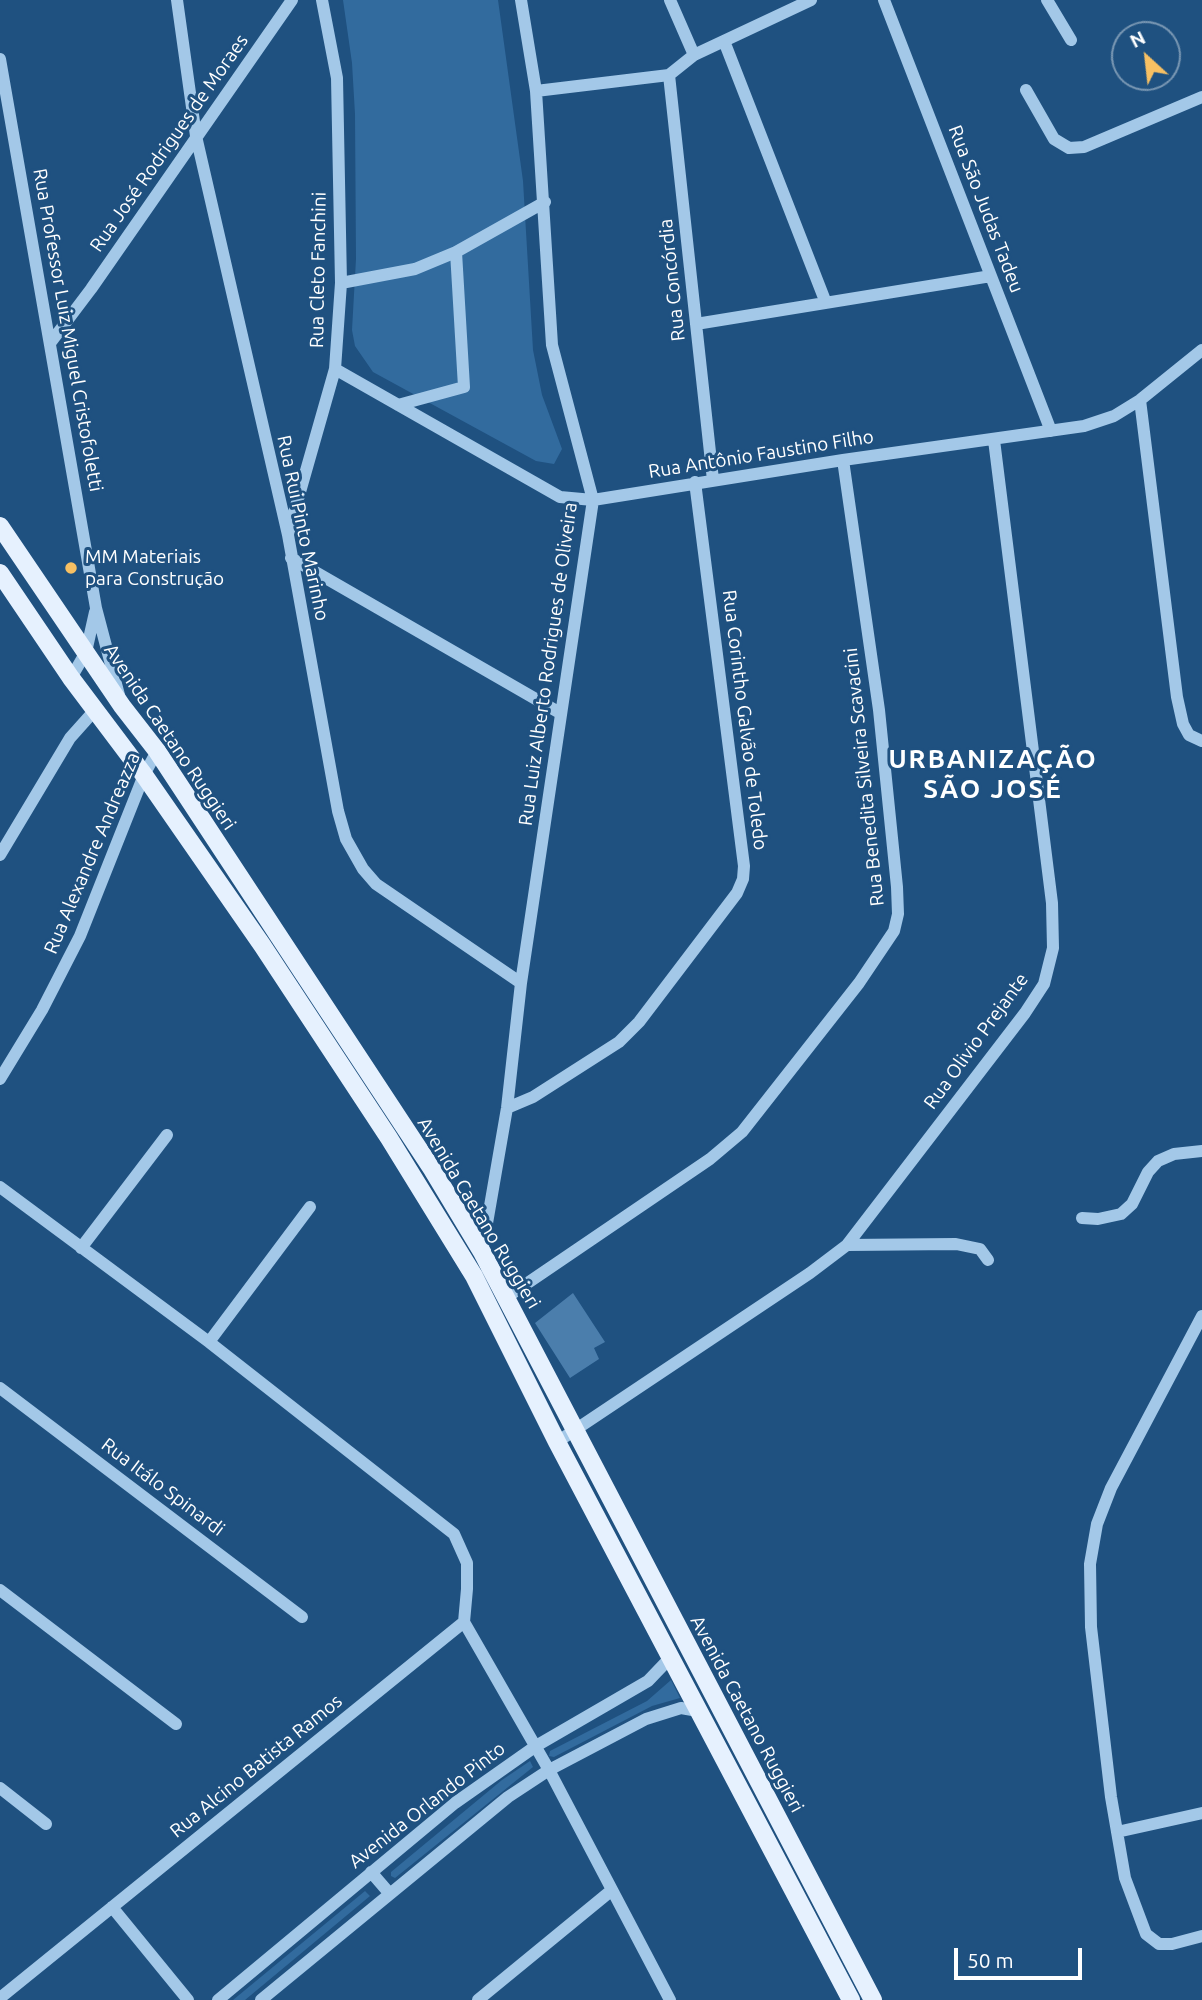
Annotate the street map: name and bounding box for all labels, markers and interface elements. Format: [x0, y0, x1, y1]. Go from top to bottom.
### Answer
north arrow [1111, 21, 1181, 91]
text: N [1126, 26, 1149, 52]
street label: Rua José Rodrigues de Moraes [85, 30, 253, 256]
street label: Rua São Judas Tadeu [944, 122, 1028, 296]
street label: Rua Professor Luiz Miguel Cristofoletti [28, 167, 108, 493]
street label: Rua Cleto Fanchini [305, 192, 331, 348]
street label: Rua Concórdia [654, 218, 690, 342]
street label: Rua Antônio Faustino Filho [647, 425, 875, 483]
street label: Rua Rui Pinto Marinho [272, 433, 334, 623]
street label: Rua Luiz Alberto Rodrigues de Oliveira [514, 501, 582, 827]
place label: MM Materiais para Construção [85, 546, 224, 590]
marker: MM Materiais para Construção [63, 560, 79, 576]
street label: Rua Corintho Galvão de Toledo [718, 588, 772, 852]
street label: Avenida Caetano Ruggieri [99, 640, 241, 834]
street label: Rua Benedita Silveira Scavacini [839, 647, 889, 907]
district label: URBANIZAÇÃO SÃO JOSÉ [890, 743, 1096, 804]
street label: Rua Alexandre Andreazza [39, 749, 145, 957]
street label: Rua Olivio Prejante [919, 969, 1033, 1113]
street label: Avenida Caetano Ruggieri [413, 1113, 545, 1313]
street label: Rua Itálo Spinardi [97, 1433, 229, 1541]
street label: Avenida Caetano Ruggieri [685, 1612, 809, 1816]
street label: Rua Alcino Batista Ramos [165, 1690, 347, 1842]
street label: Avenida Orlando Pinto [344, 1737, 510, 1873]
scale bar [957, 1934, 1085, 1978]
text: 50 m [967, 1948, 1014, 1972]

